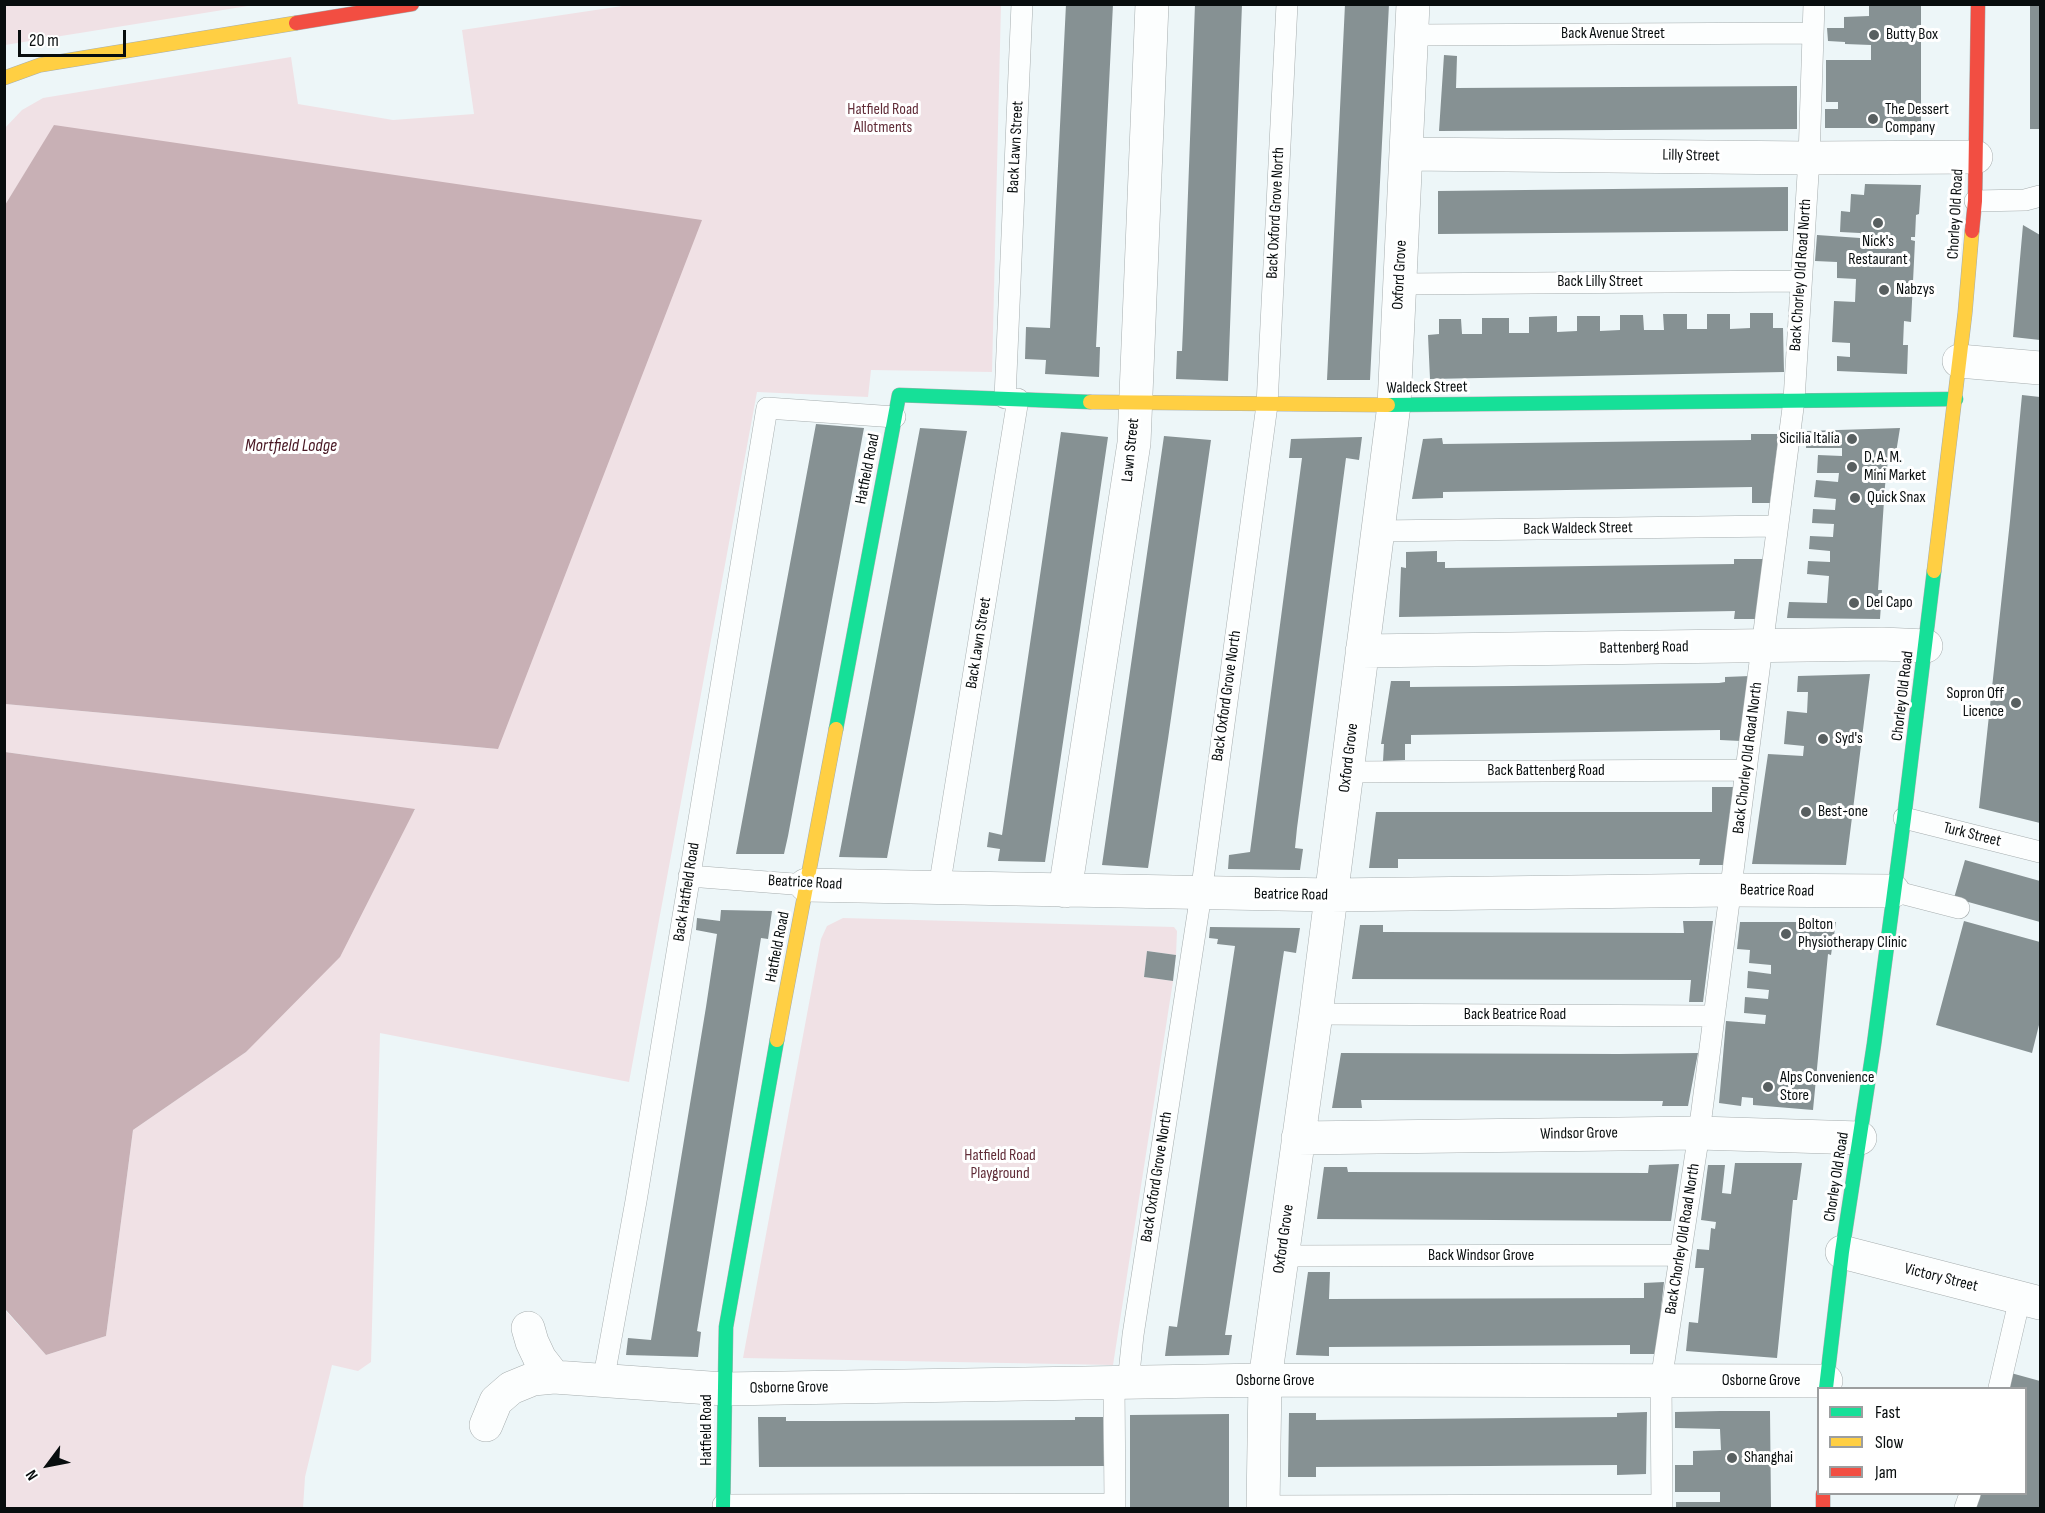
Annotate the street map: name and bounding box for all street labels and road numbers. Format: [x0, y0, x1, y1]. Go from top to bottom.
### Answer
street label: Back Avenue Street [1561, 24, 1665, 44]
street label: Back Lawn Street [1004, 100, 1028, 194]
street label: Lilly Street [1662, 146, 1720, 166]
street label: Back Oxford Grove North [1263, 147, 1289, 279]
street label: Chorley Old Road [1944, 168, 1968, 260]
street label: Back Chorley Old Road North [1786, 198, 1816, 352]
street label: Oxford Grove [1389, 240, 1411, 310]
street label: Back Lilly Street [1557, 272, 1643, 292]
street label: Waldeck Street [1386, 378, 1468, 398]
street label: Lawn Street [1118, 417, 1144, 483]
street label: Hatfield Road [852, 432, 884, 506]
street label: Back Waldeck Street [1523, 518, 1633, 540]
street label: Back Lawn Street [962, 596, 996, 690]
street label: Back Oxford Grove North [1208, 629, 1246, 763]
street label: Battenberg Road [1599, 638, 1689, 658]
street label: Chorley Old Road [1888, 650, 1918, 742]
street label: Back Chorley Old Road North [1729, 681, 1767, 835]
street label: Oxford Grove [1335, 722, 1363, 794]
street label: Back Battenberg Road [1487, 761, 1605, 781]
street label: Turk Street [1941, 819, 2003, 851]
street label: Back Hatfield Road [670, 841, 704, 943]
street label: Beatrice Road [767, 871, 843, 895]
street label: Beatrice Road [1740, 881, 1814, 901]
street label: Beatrice Road [1254, 885, 1328, 905]
street label: Hatfield Road [762, 910, 794, 984]
street label: Back Beatrice Road [1464, 1005, 1566, 1025]
street label: Back Oxford Grove North [1137, 1110, 1177, 1244]
street label: Windsor Grove [1540, 1124, 1618, 1144]
street label: Chorley Old Road [1820, 1131, 1854, 1223]
street label: Back Chorley Old Road North [1662, 1162, 1704, 1316]
street label: Oxford Grove [1270, 1203, 1298, 1275]
street label: Back Windsor Grove [1428, 1246, 1534, 1266]
street label: Victory Street [1902, 1260, 1980, 1296]
street label: Osborne Grove [1236, 1371, 1314, 1391]
street label: Osborne Grove [1722, 1371, 1800, 1391]
street label: Osborne Grove [749, 1378, 829, 1398]
street label: Hatfield Road [697, 1394, 717, 1466]

